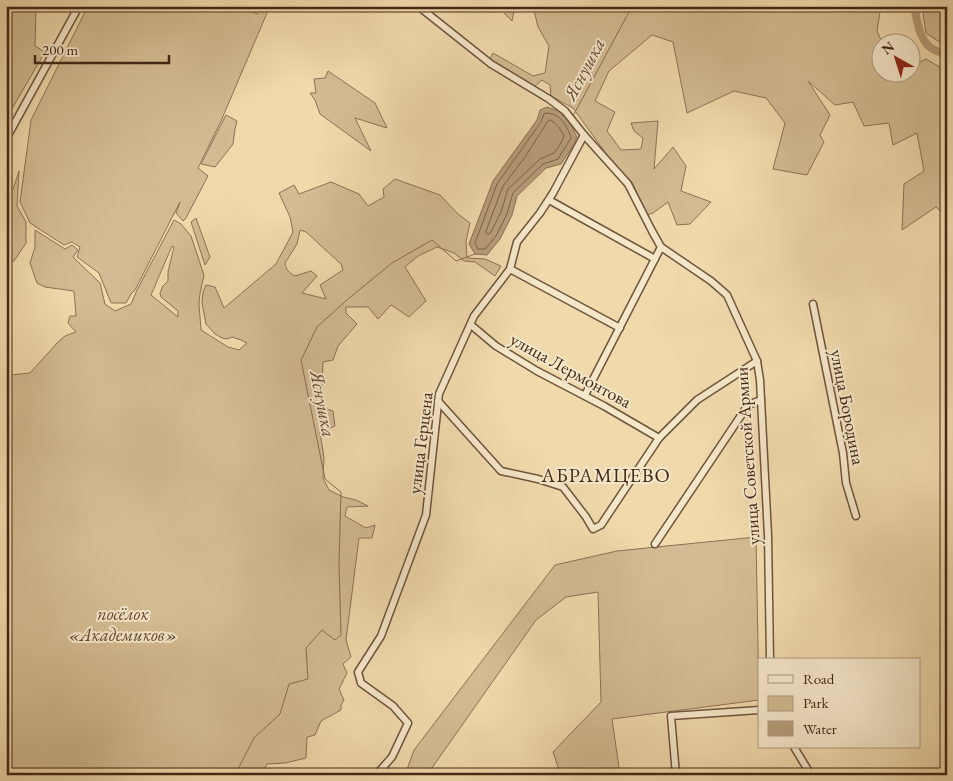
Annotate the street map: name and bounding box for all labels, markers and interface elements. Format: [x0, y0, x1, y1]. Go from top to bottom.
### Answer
scale bar [35, 32, 169, 64]
north arrow [870, 32, 920, 82]
water label: Яснушка [556, 34, 611, 106]
text: N [878, 37, 898, 58]
text: 200 m [42, 40, 79, 59]
street label: улица Лермонтова [506, 327, 636, 413]
street label: улица Бородина [826, 347, 871, 467]
street label: улица Советской Армии [729, 366, 765, 546]
water label: Яснушка [304, 367, 342, 439]
street label: улица Герцена [402, 390, 438, 495]
district label: АБРАМЦЕВО [540, 462, 671, 488]
park label: посёлок «Академиков» [69, 602, 177, 646]
legend [758, 658, 920, 748]
text: Road [803, 669, 835, 688]
text: Park [803, 693, 830, 712]
text: Water [803, 719, 837, 738]

